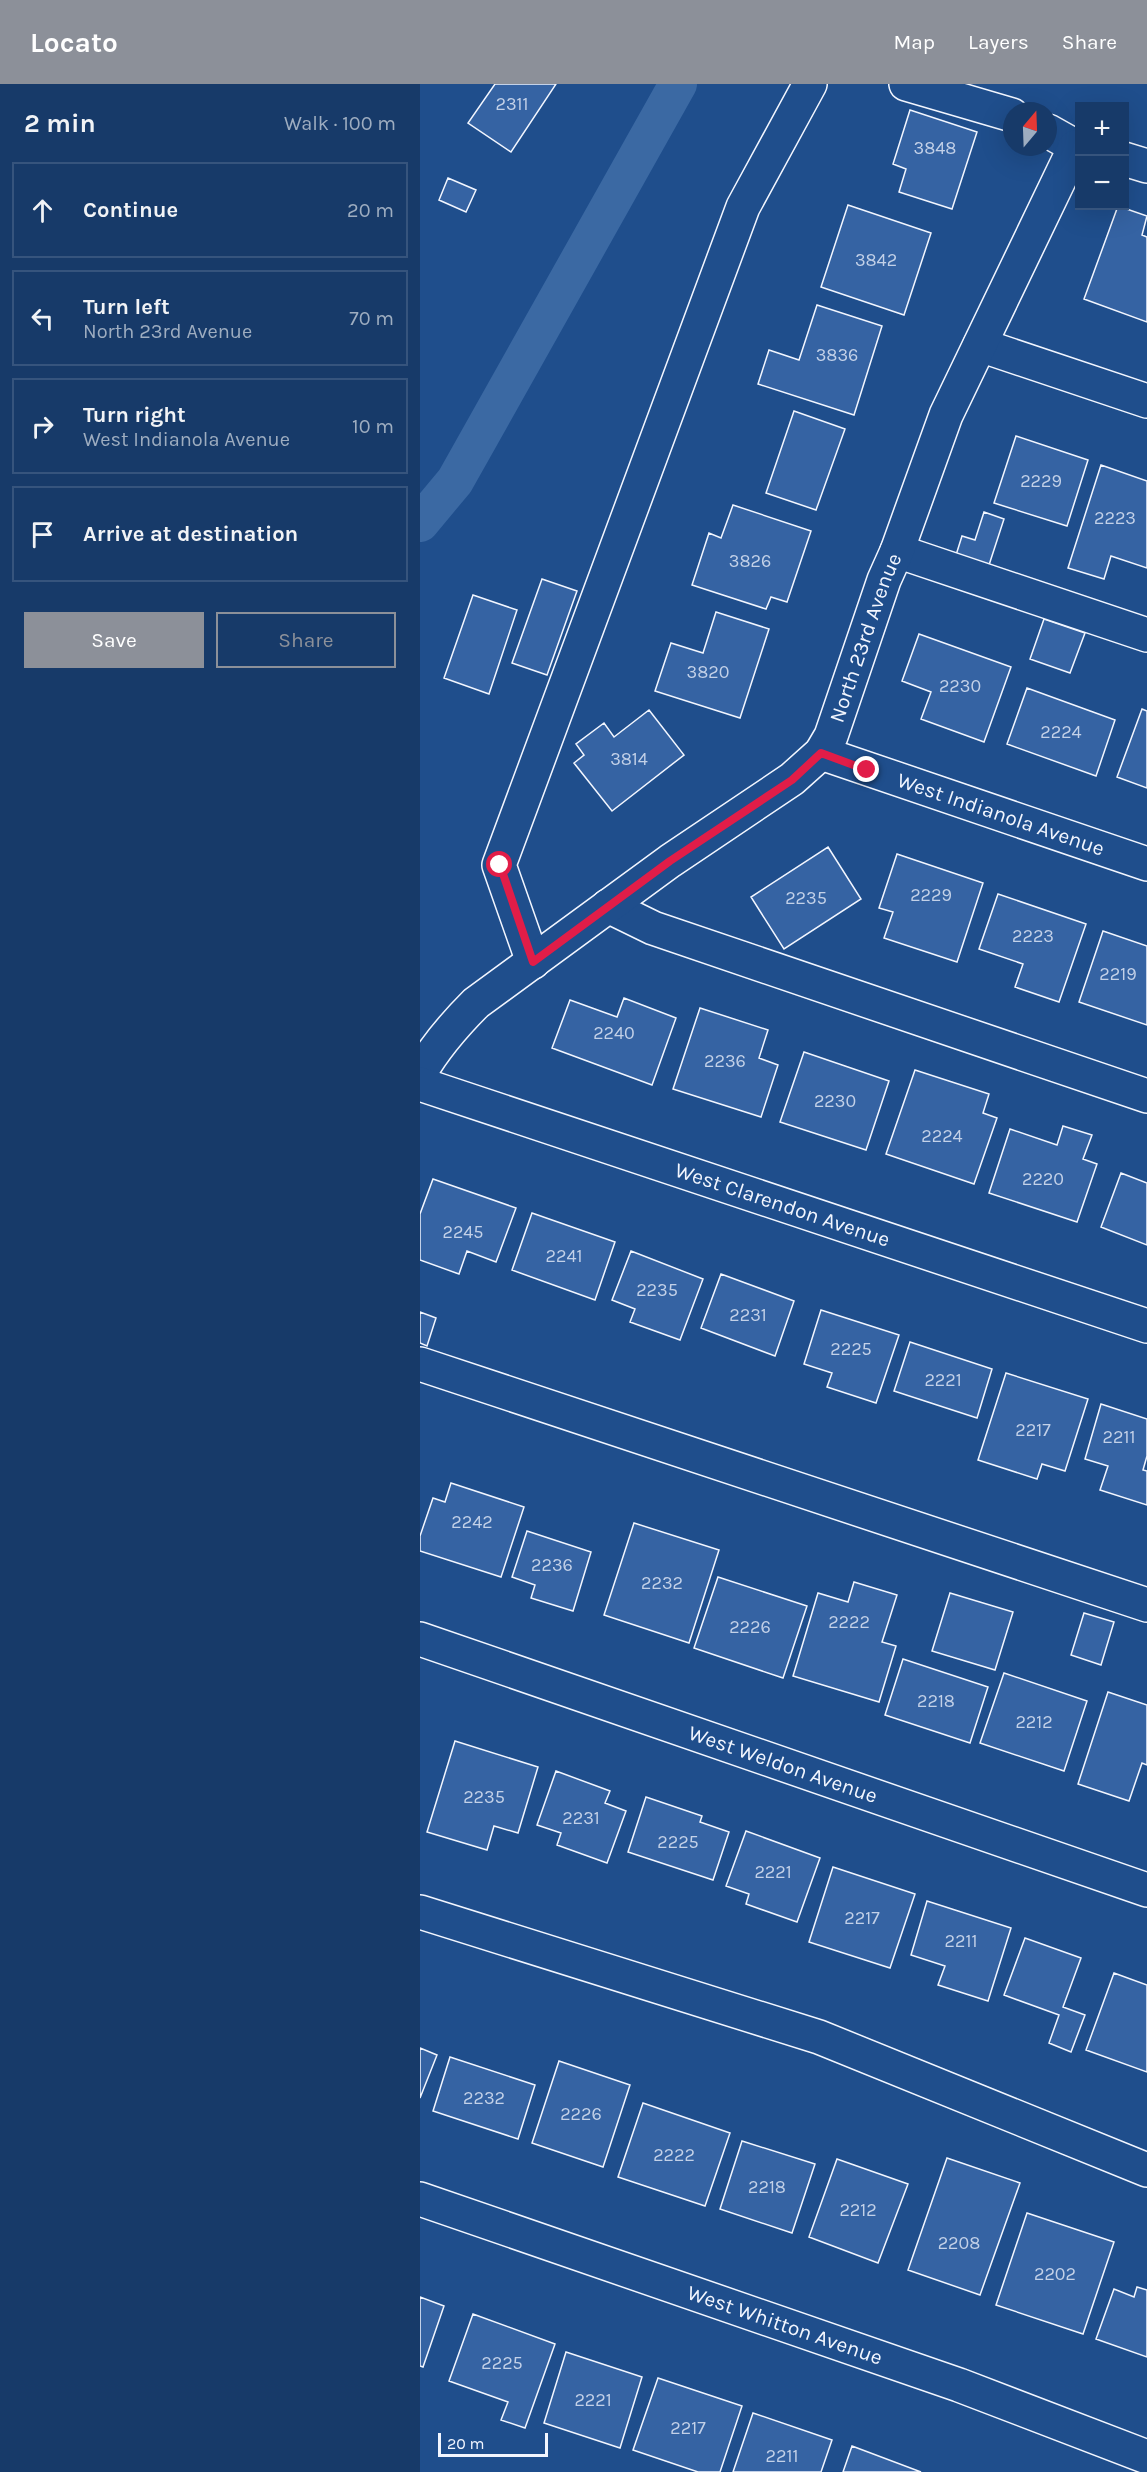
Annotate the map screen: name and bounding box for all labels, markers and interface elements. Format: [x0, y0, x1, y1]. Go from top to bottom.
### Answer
text: Locato [30, 26, 118, 59]
text: Map [893, 30, 935, 54]
text: Layers [968, 30, 1029, 54]
text: Share [1062, 30, 1117, 54]
house number: 2311 [496, 93, 528, 115]
north arrow [1003, 102, 1057, 156]
map controls [1075, 102, 1129, 210]
button: + [1075, 102, 1129, 156]
text: 2 min [24, 108, 96, 139]
text: Walk · 100 m [284, 112, 396, 135]
house number: 3848 [914, 137, 956, 159]
button: − [1075, 156, 1129, 210]
icon: ahead [26, 194, 59, 227]
text: Continue [83, 197, 178, 223]
text: 20 m [347, 199, 394, 222]
house number: 3842 [855, 249, 897, 271]
text: Turn left [83, 294, 170, 320]
icon: left [26, 302, 59, 335]
text: 70 m [349, 307, 394, 330]
text: North 23rd Avenue [83, 320, 252, 343]
house number: 3836 [816, 344, 858, 366]
text: Turn right [83, 402, 186, 428]
icon: right [26, 410, 59, 443]
text: 10 m [352, 415, 394, 438]
text: West Indianola Avenue [83, 428, 290, 451]
house number: 2229 [1020, 470, 1062, 492]
house number: 2223 [1094, 507, 1136, 529]
icon: arrive [26, 518, 59, 551]
text: Arrive at destination [83, 521, 298, 547]
street label: North 23rd Avenue [824, 549, 906, 726]
house number: 3826 [729, 550, 771, 572]
button: Save [24, 612, 204, 668]
button: Share [216, 612, 396, 668]
house number: 3820 [687, 661, 729, 683]
house number: 2230 [939, 675, 981, 697]
house number: 2224 [1040, 721, 1082, 743]
house number: 3814 [610, 748, 648, 770]
route end [853, 756, 879, 782]
street label: West Indianola Avenue [894, 768, 1108, 861]
route start [486, 851, 512, 877]
house number: 2229 [910, 884, 952, 906]
house number: 2235 [785, 887, 827, 909]
house number: 2223 [1012, 925, 1054, 947]
house number: 2219 [1099, 963, 1137, 985]
house number: 2240 [593, 1022, 635, 1044]
house number: 2236 [704, 1050, 746, 1072]
house number: 2230 [814, 1090, 856, 1112]
house number: 2224 [921, 1125, 963, 1147]
street label: West Clarendon Avenue [672, 1158, 893, 1252]
house number: 2220 [1022, 1168, 1064, 1190]
house number: 2245 [442, 1221, 484, 1243]
house number: 2241 [546, 1245, 582, 1267]
house number: 2235 [636, 1279, 678, 1301]
house number: 2231 [729, 1304, 767, 1326]
house number: 2225 [830, 1338, 872, 1360]
house number: 2221 [924, 1369, 962, 1391]
house number: 2217 [1015, 1419, 1051, 1441]
house number: 2211 [1103, 1426, 1135, 1448]
house number: 2242 [451, 1511, 493, 1533]
house number: 2236 [531, 1554, 573, 1576]
house number: 2232 [641, 1572, 683, 1594]
house number: 2222 [828, 1611, 870, 1633]
house number: 2226 [729, 1616, 771, 1638]
house number: 2218 [917, 1690, 955, 1712]
house number: 2212 [1015, 1711, 1053, 1733]
street label: West Weldon Avenue [685, 1721, 881, 1808]
house number: 2235 [463, 1786, 505, 1808]
house number: 2231 [562, 1807, 600, 1829]
house number: 2225 [657, 1831, 699, 1853]
house number: 2221 [754, 1861, 792, 1883]
house number: 2217 [844, 1907, 880, 1929]
house number: 2211 [945, 1930, 977, 1952]
house number: 2232 [463, 2087, 505, 2109]
house number: 2226 [560, 2103, 602, 2125]
house number: 2222 [653, 2144, 695, 2166]
house number: 2218 [748, 2176, 786, 2198]
house number: 2212 [839, 2199, 877, 2221]
house number: 2208 [938, 2232, 980, 2254]
house number: 2202 [1034, 2263, 1076, 2285]
street label: West Whitton Avenue [684, 2280, 886, 2370]
house number: 2225 [481, 2352, 523, 2374]
house number: 2221 [574, 2389, 612, 2411]
house number: 2217 [670, 2417, 706, 2439]
scale bar [438, 2430, 548, 2458]
text: 20 m [447, 2434, 485, 2453]
house number: 2211 [766, 2445, 798, 2467]

